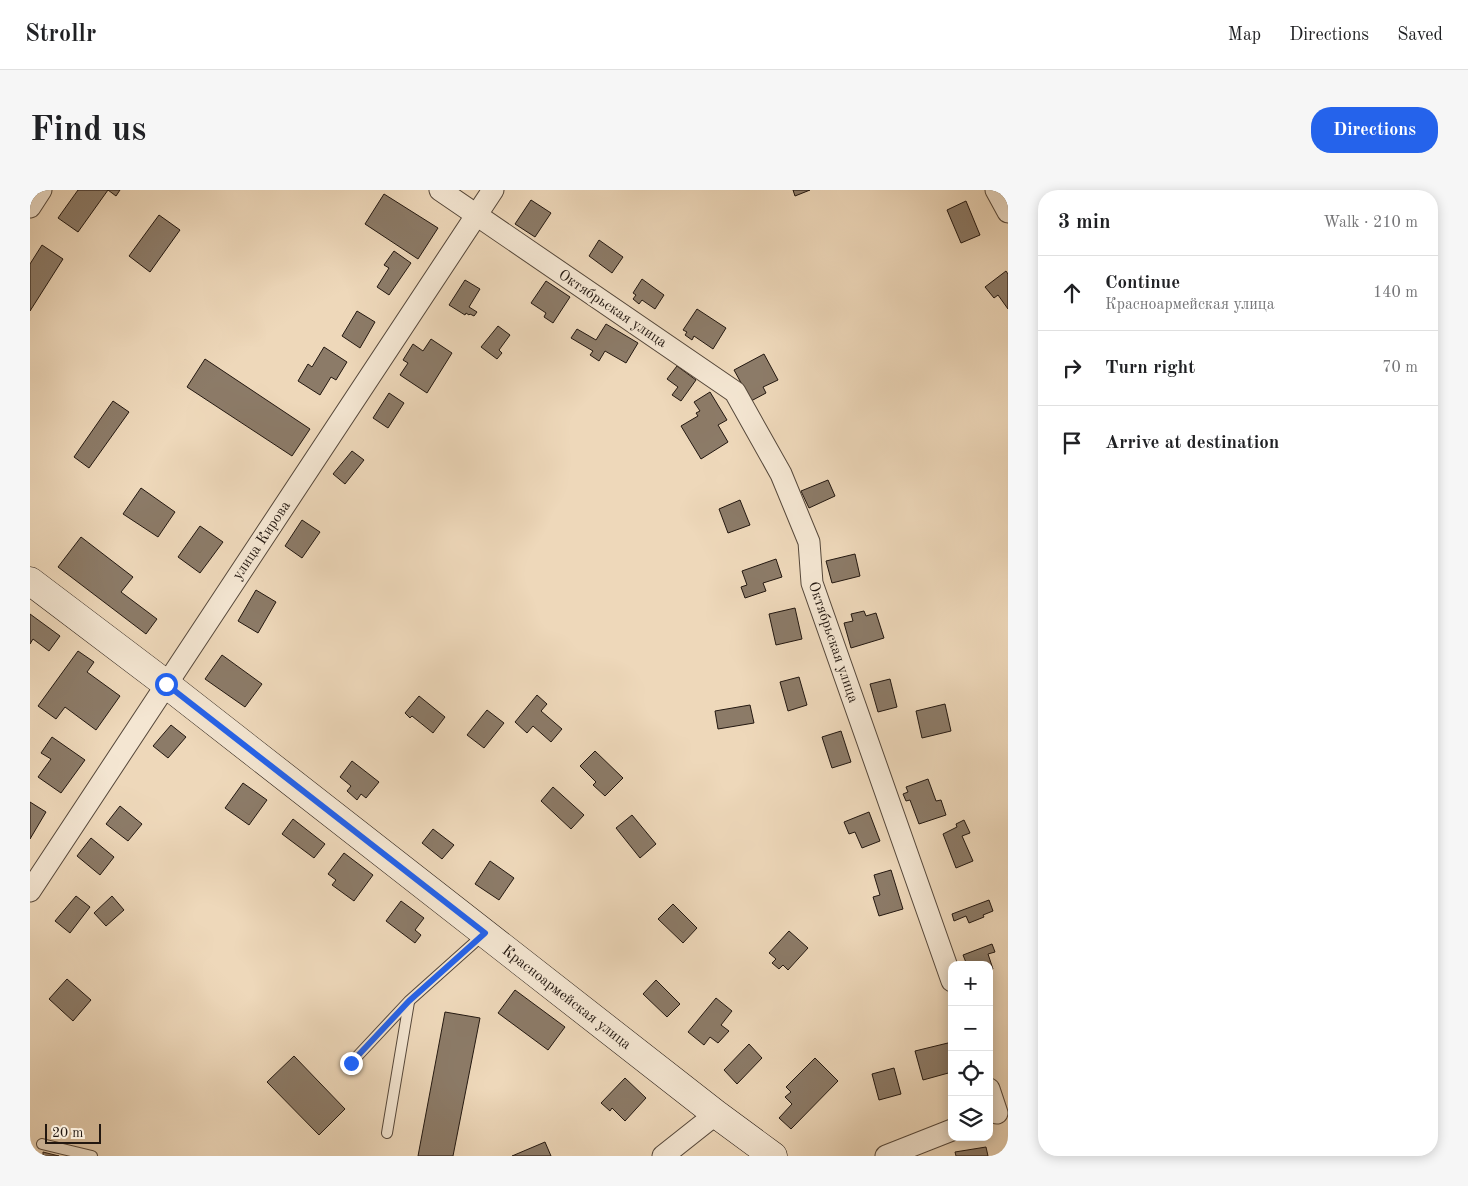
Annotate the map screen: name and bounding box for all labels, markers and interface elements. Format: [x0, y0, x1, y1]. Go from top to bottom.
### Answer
text: Strollr [25, 23, 96, 47]
text: Map [1228, 26, 1261, 44]
text: Directions [1289, 26, 1369, 44]
text: Saved [1397, 26, 1443, 44]
button: Directions [1311, 107, 1438, 153]
text: Find us [30, 113, 146, 148]
text: 3 min [1058, 212, 1111, 233]
text: Walk · 210 m [1323, 215, 1418, 231]
street label: Октябрьская улица [555, 268, 669, 351]
text: Continue [1105, 274, 1180, 293]
icon: ahead [1058, 279, 1086, 307]
text: 140 m [1373, 285, 1418, 301]
text: Красноармейская улица [1105, 297, 1275, 313]
icon: right [1058, 354, 1086, 382]
text: Turn right [1105, 359, 1195, 378]
text: 70 m [1382, 360, 1418, 376]
icon: arrive [1058, 429, 1086, 457]
text: Arrive at destination [1105, 434, 1279, 453]
street label: улица Кирова [230, 498, 294, 583]
street label: Октябрьская улица [805, 580, 861, 706]
route start [155, 673, 178, 696]
street label: Красноармейская улица [499, 943, 634, 1053]
map controls [948, 961, 993, 1141]
button: + [948, 961, 993, 1006]
button: − [948, 1006, 993, 1051]
button: locate [948, 1051, 993, 1096]
route end [340, 1052, 363, 1075]
button: layers [948, 1096, 993, 1141]
scale bar [45, 1121, 101, 1144]
text: 20 m [52, 1126, 83, 1140]

